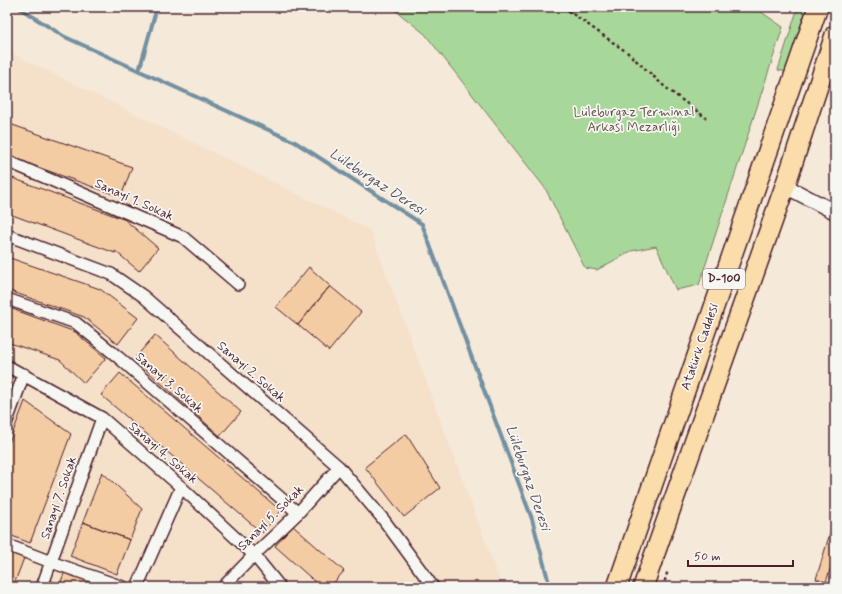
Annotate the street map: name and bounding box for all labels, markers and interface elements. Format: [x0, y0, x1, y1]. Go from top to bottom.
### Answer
park label: Lüleburgaz Terminal Arkası Mezarlığı [574, 104, 694, 136]
water label: Lüleburgaz Deresi [325, 145, 429, 221]
street label: Sanayi 1. Sokak [92, 175, 177, 225]
road number: D-100 [703, 269, 745, 289]
street label: Atatürk Caddesi [677, 301, 723, 393]
street label: Sanayi 2. Sokak [213, 338, 289, 407]
street label: Sanayi 3. Sokak [131, 349, 207, 418]
street label: Sanayi 4. Sokak [125, 418, 202, 488]
water label: Lüleburgaz Deresi [501, 423, 555, 535]
street label: Sanayi 7. Sokak [37, 454, 81, 542]
street label: Sanayi 5. Sokak [234, 481, 308, 555]
scale bar [688, 542, 793, 568]
text: 50 m [694, 549, 721, 565]

